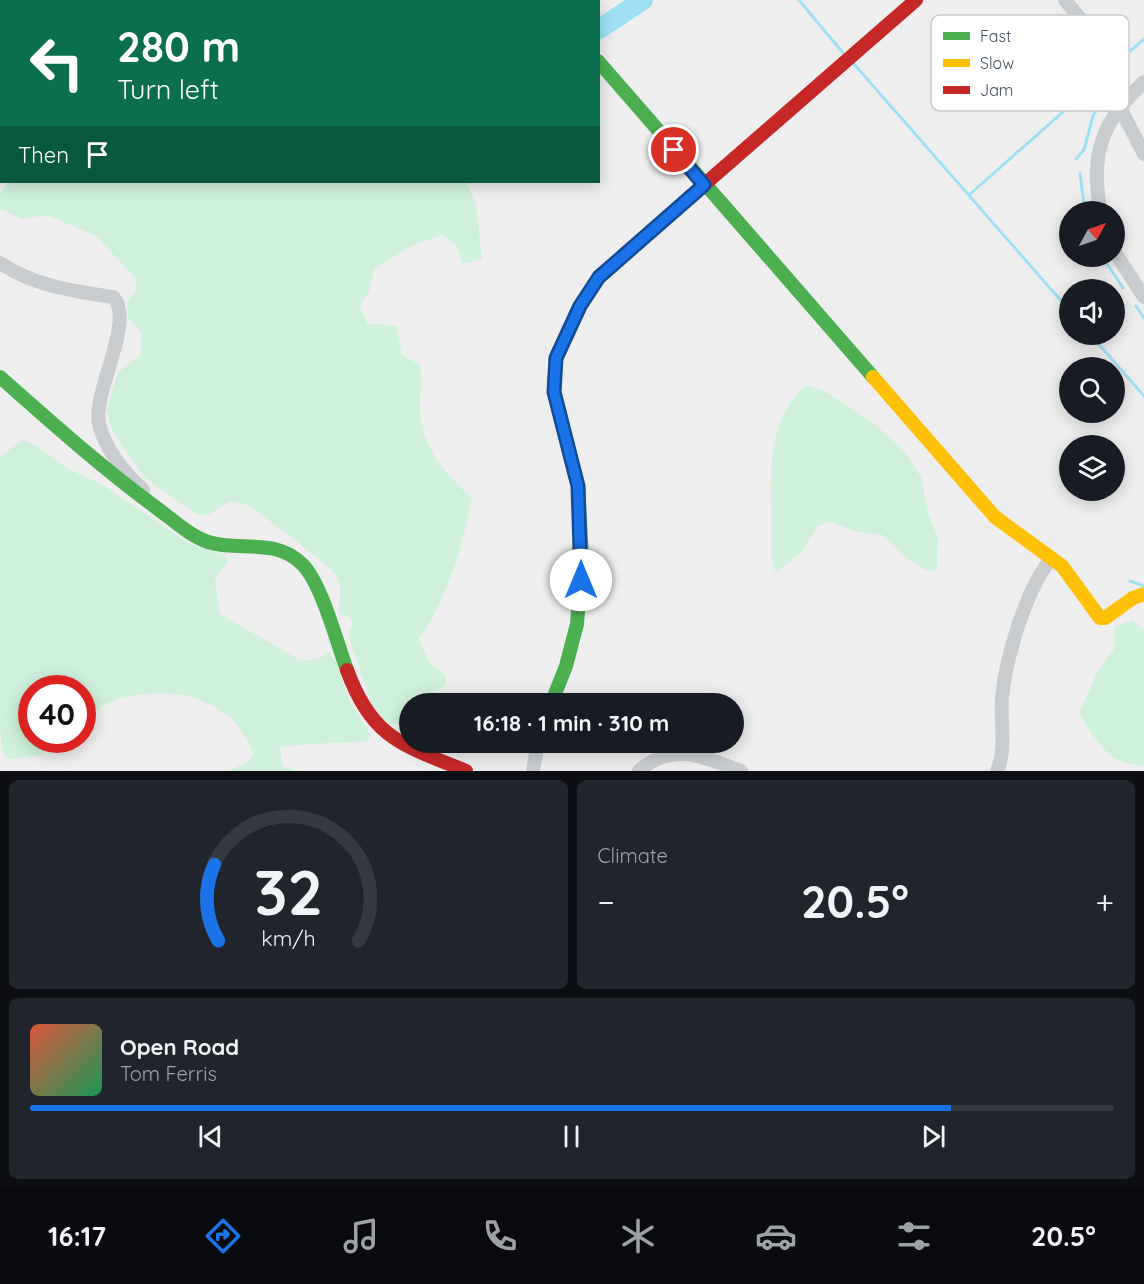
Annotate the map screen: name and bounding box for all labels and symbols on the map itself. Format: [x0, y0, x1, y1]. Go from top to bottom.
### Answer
legend [931, 15, 1129, 111]
text: Fast [980, 26, 1011, 46]
text: Slow [980, 53, 1014, 73]
text: Jam [980, 80, 1013, 100]
pin [648, 124, 699, 175]
north arrow [1059, 201, 1125, 267]
position arrow [549, 548, 613, 612]
speed limit sign: 40 [18, 675, 96, 753]

